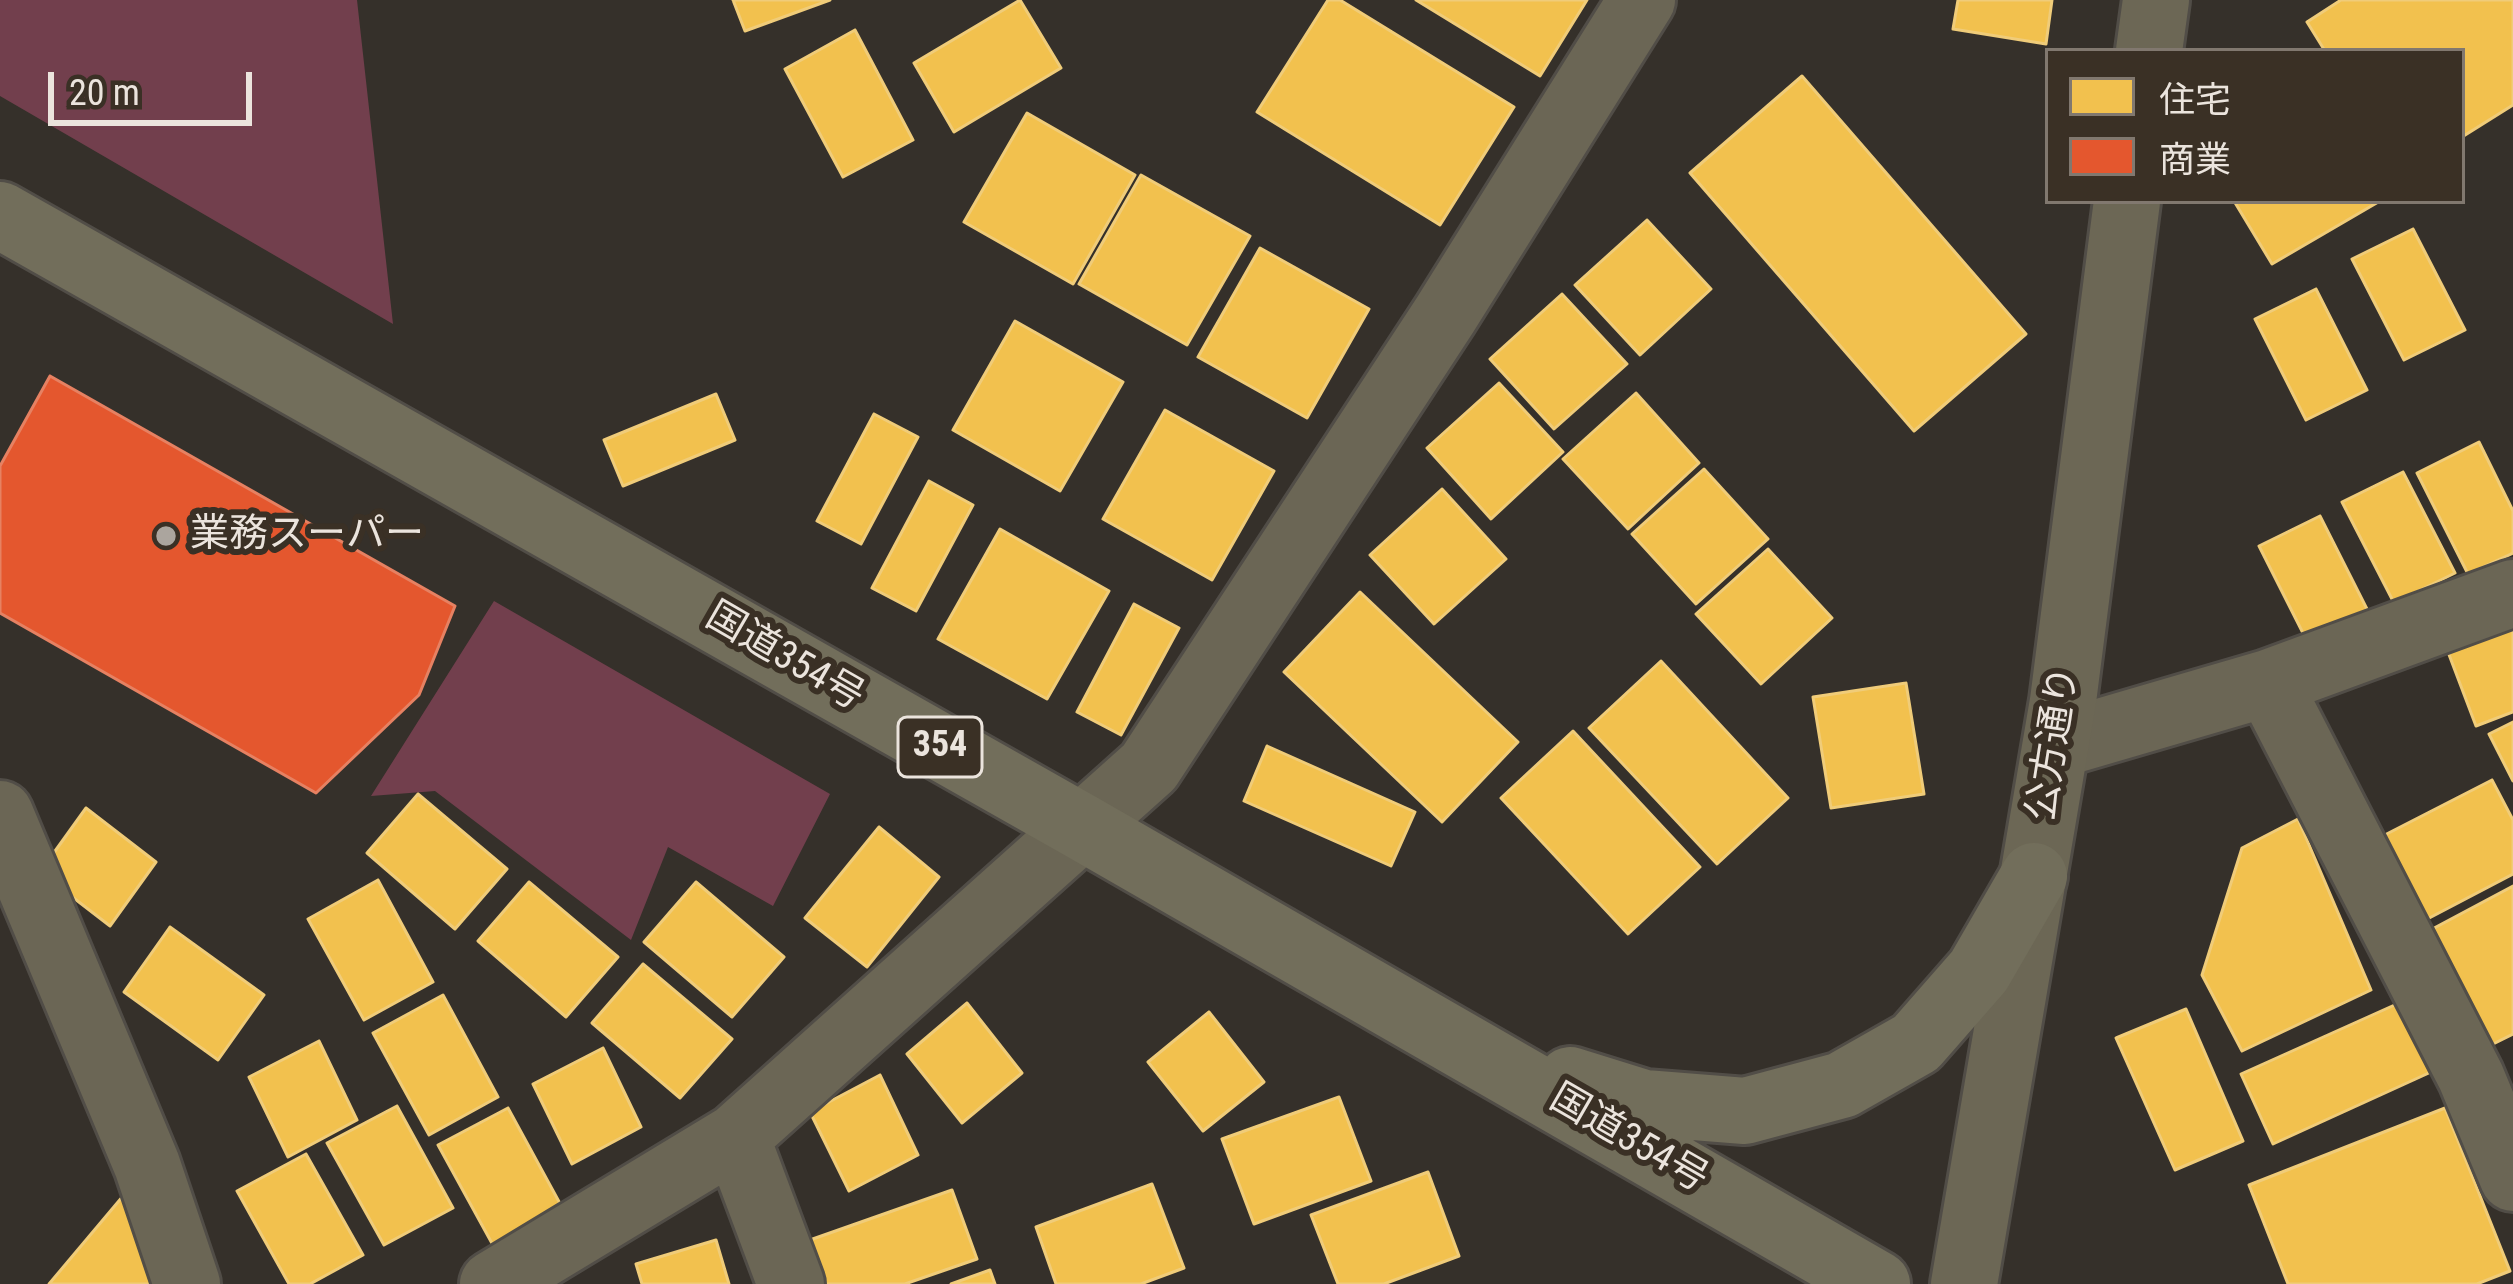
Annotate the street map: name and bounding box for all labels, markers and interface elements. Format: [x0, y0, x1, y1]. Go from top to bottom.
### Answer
scale bar [54, 48, 258, 122]
legend [2045, 48, 2465, 204]
text: 20 m [69, 72, 140, 114]
text: 住宅 [2159, 79, 2231, 121]
text: 商業 [2159, 139, 2231, 181]
place label: 業務スーパー [190, 513, 424, 559]
marker: 業務スーパー [153, 523, 179, 549]
street label: 国道354号 [697, 594, 871, 722]
street label: 公方通り [2020, 663, 2090, 825]
road number: 354 [898, 717, 982, 777]
street label: 国道354号 [1541, 1076, 1715, 1204]

